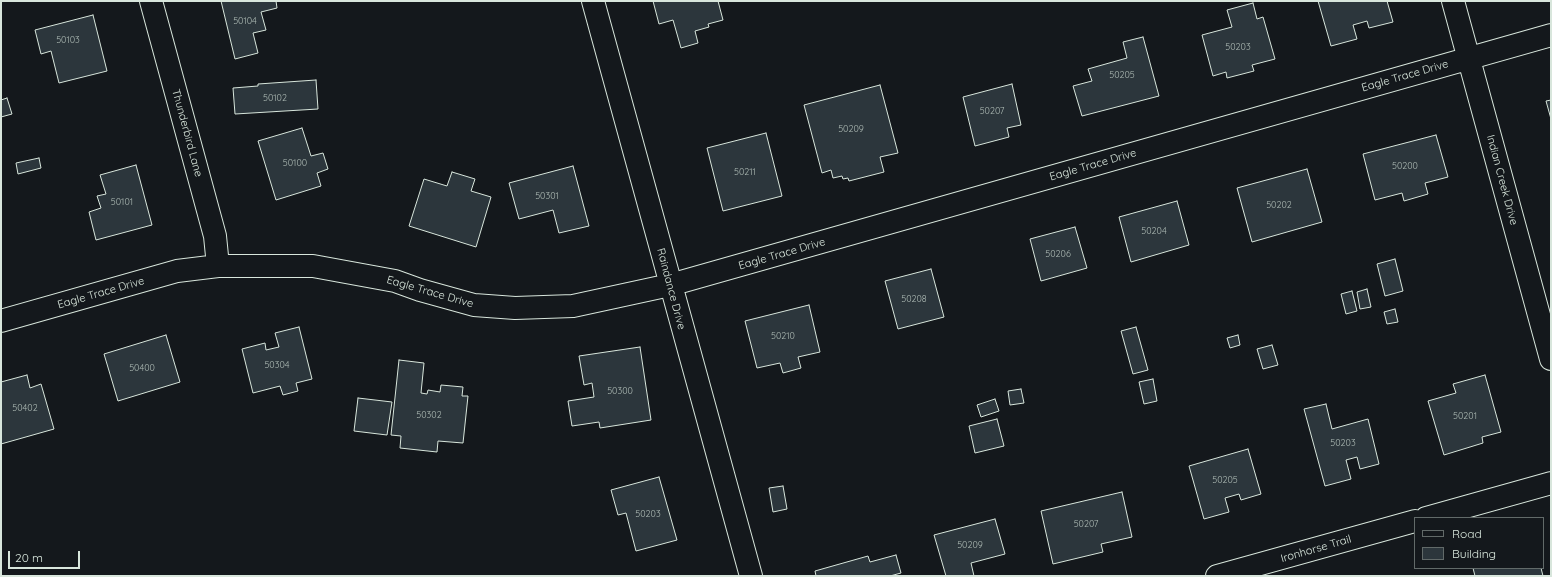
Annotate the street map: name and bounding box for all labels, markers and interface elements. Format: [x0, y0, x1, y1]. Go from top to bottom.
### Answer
house number: 50104 [233, 16, 257, 26]
house number: 50103 [56, 35, 80, 45]
house number: 50203 [1225, 42, 1251, 52]
street label: Eagle Trace Drive [1360, 57, 1450, 95]
house number: 50205 [1109, 70, 1135, 80]
street label: Thunderbird Lane [169, 88, 205, 178]
house number: 50102 [263, 93, 287, 103]
house number: 50207 [980, 106, 1004, 116]
house number: 50209 [838, 124, 864, 134]
street label: Indian Creek Drive [1484, 133, 1520, 227]
street label: Eagle Trace Drive [1048, 146, 1138, 184]
house number: 50100 [283, 158, 307, 168]
house number: 50200 [1392, 161, 1418, 171]
house number: 50211 [734, 167, 756, 177]
house number: 50301 [535, 191, 559, 201]
house number: 50101 [111, 197, 133, 207]
house number: 50202 [1266, 200, 1292, 210]
house number: 50204 [1141, 226, 1167, 236]
street label: Eagle Trace Drive [737, 235, 827, 273]
street label: Raindance Drive [654, 247, 688, 331]
house number: 50206 [1045, 249, 1071, 259]
street label: Eagle Trace Drive [385, 273, 475, 311]
street label: Eagle Trace Drive [56, 274, 146, 312]
house number: 50208 [901, 294, 927, 304]
house number: 50210 [771, 331, 795, 341]
house number: 50304 [264, 360, 290, 370]
house number: 50400 [129, 363, 155, 373]
house number: 50300 [607, 386, 633, 396]
house number: 50402 [12, 403, 38, 413]
house number: 50302 [416, 410, 442, 420]
house number: 50201 [1453, 411, 1477, 421]
house number: 50203 [1330, 438, 1356, 448]
house number: 50205 [1212, 475, 1238, 485]
house number: 50203 [635, 509, 661, 519]
legend [1414, 517, 1544, 569]
house number: 50207 [1074, 519, 1098, 529]
text: Road [1452, 526, 1482, 541]
street label: Ironhorse Trail [1279, 533, 1353, 565]
house number: 50209 [957, 540, 983, 550]
scale bar [10, 543, 82, 569]
text: Building [1452, 546, 1496, 561]
text: 20 m [15, 550, 43, 565]

